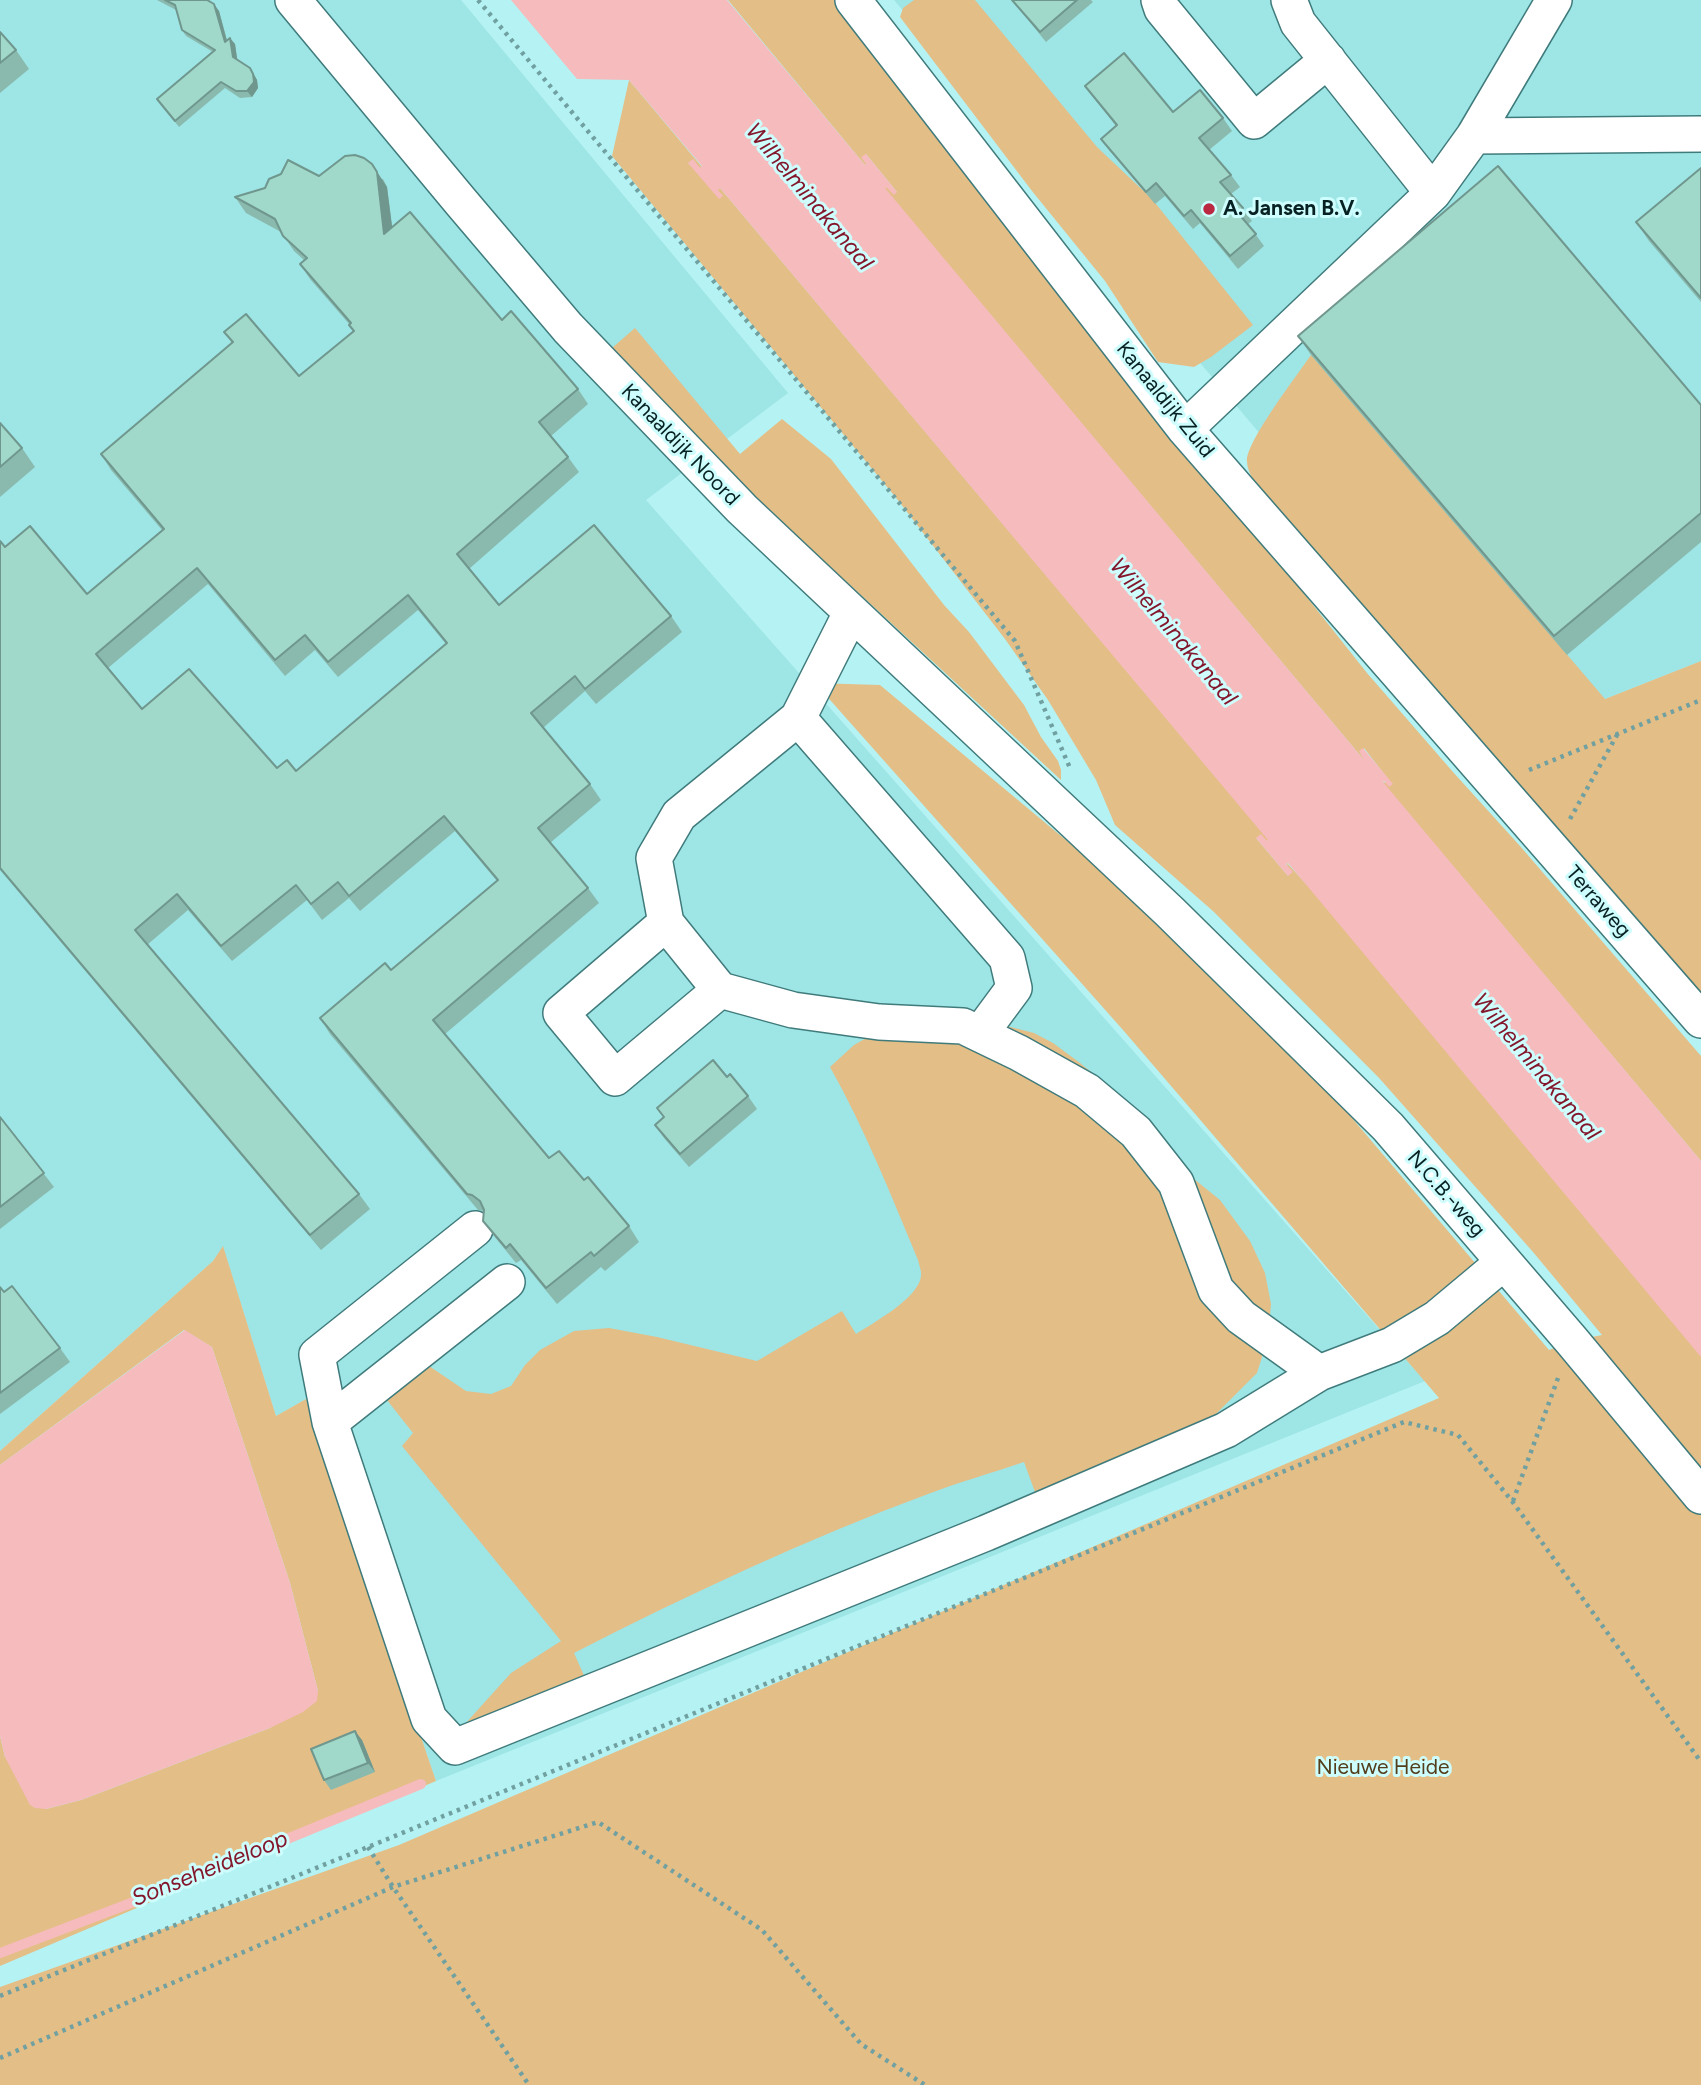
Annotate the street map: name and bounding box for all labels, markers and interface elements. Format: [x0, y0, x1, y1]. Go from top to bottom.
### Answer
water label: Wilhelminakanaal [739, 118, 879, 276]
place label: A. Jansen B.V. [1223, 196, 1360, 222]
marker: A. Jansen B.V. [1201, 201, 1217, 217]
street label: Kanaaldijk Zuid [1111, 337, 1219, 463]
street label: Kanaaldijk Noord [616, 379, 744, 511]
water label: Wilhelminakanaal [1103, 553, 1243, 711]
street label: Terraweg [1560, 861, 1636, 943]
water label: Wilhelminakanaal [1466, 988, 1606, 1146]
street label: N.C.B.-weg [1402, 1146, 1490, 1242]
park label: Nieuwe Heide [1316, 1755, 1450, 1781]
water label: Sonseheideloop [128, 1825, 292, 1913]

